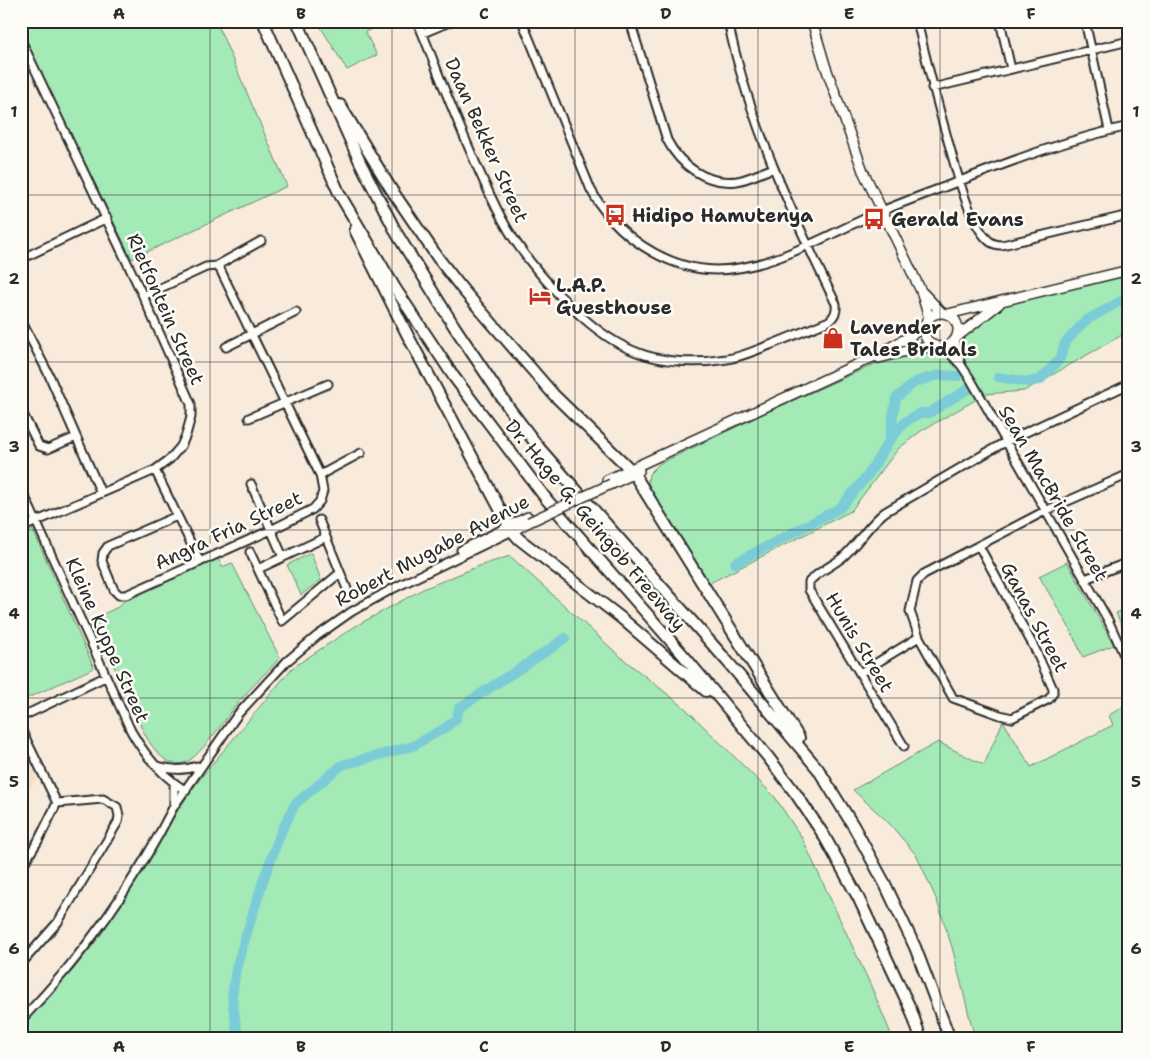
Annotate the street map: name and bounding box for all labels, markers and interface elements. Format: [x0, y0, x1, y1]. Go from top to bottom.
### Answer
text: A [113, 3, 125, 24]
text: B [296, 3, 306, 24]
text: C [479, 3, 489, 24]
text: D [660, 3, 672, 24]
text: E [844, 3, 854, 24]
text: F [1026, 3, 1036, 24]
street label: Daan Bekker Street [439, 54, 534, 227]
text: 1 [10, 101, 18, 122]
text: 1 [1132, 101, 1140, 122]
bus stop icon: Hidipo Hamutenya [602, 202, 628, 228]
place label: Hidipo Hamutenya [632, 203, 813, 228]
bus stop icon: Gerald Evans [861, 206, 887, 232]
place label: Gerald Evans [891, 207, 1024, 232]
street label: Rietfontein Street [121, 230, 210, 389]
text: 2 [8, 268, 20, 289]
text: 2 [1130, 268, 1142, 289]
place label: L.A.P. Guesthouse [556, 273, 672, 320]
hotel icon: L.A.P. Guesthouse [527, 283, 553, 309]
place label: Lavender Tales Bridals [850, 315, 977, 362]
shop icon: Lavender Tales Bridals [820, 325, 846, 351]
street label: Sean MacBride Street [993, 401, 1114, 586]
street label: Dr. Hage G. Geingob Freeway [500, 414, 692, 636]
text: 3 [8, 436, 20, 457]
text: 3 [1130, 436, 1142, 457]
street label: Angra Fria Street [150, 485, 306, 576]
street label: Robert Mugabe Avenue [331, 489, 534, 612]
street label: Kleine Kuppe Street [60, 554, 155, 727]
street label: Ganas Street [995, 558, 1074, 677]
street label: Hunis Street [820, 587, 899, 697]
text: 4 [8, 603, 20, 624]
text: 4 [1130, 603, 1142, 624]
text: 5 [9, 771, 19, 792]
text: 5 [1131, 771, 1141, 792]
text: 6 [8, 938, 20, 959]
text: 6 [1130, 938, 1142, 959]
text: A [113, 1036, 125, 1057]
text: B [296, 1036, 306, 1057]
text: C [479, 1036, 489, 1057]
text: D [660, 1036, 672, 1057]
text: E [844, 1036, 854, 1057]
text: F [1026, 1036, 1036, 1057]

